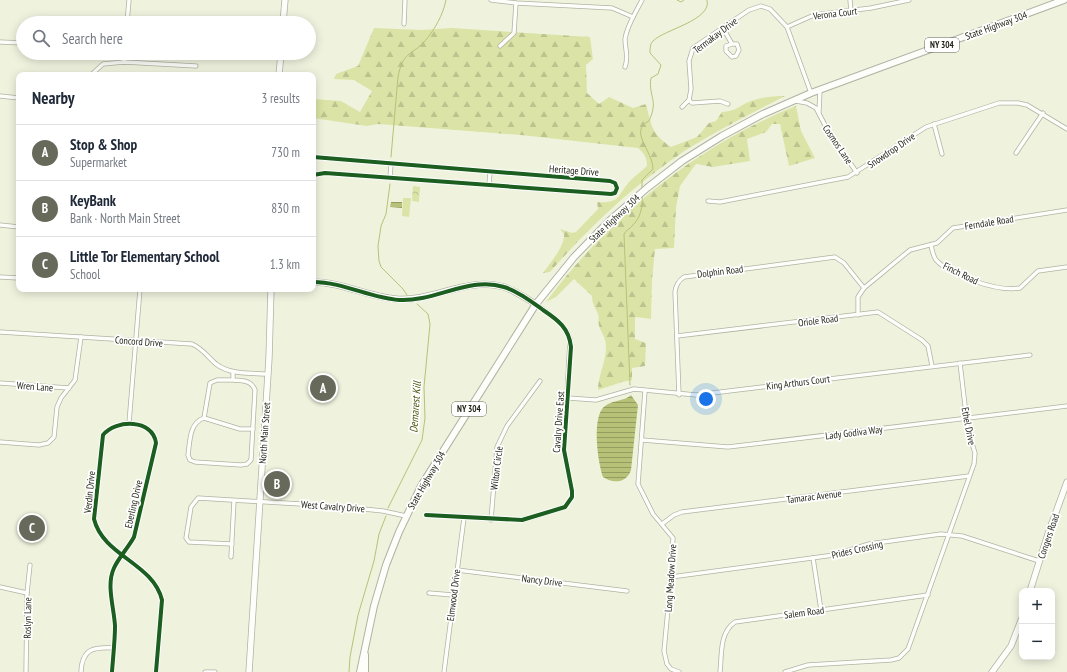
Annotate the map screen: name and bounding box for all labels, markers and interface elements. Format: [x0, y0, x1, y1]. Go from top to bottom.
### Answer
street label: Verona Court [811, 4, 858, 23]
street label: State Highway 304 [963, 8, 1029, 43]
street label: Termakay Drive [690, 14, 740, 56]
search box [16, 16, 316, 60]
icon: search [30, 27, 52, 49]
text: Search here [62, 29, 123, 48]
road number: NY 304 [925, 38, 959, 52]
text: Nearby [32, 87, 75, 109]
text: 3 results [261, 90, 300, 107]
street label: Cosmos Lane [820, 122, 856, 167]
street label: Snowdrop Drive [865, 130, 918, 171]
text: Stop & Shop [70, 135, 137, 154]
text: A [42, 144, 48, 161]
text: 730 m [271, 144, 300, 161]
text: Supermarket [70, 154, 127, 171]
street label: Heritage Drive [549, 162, 599, 179]
text: KeyBank [70, 191, 116, 210]
street label: State Highway 304 [586, 191, 643, 245]
text: B [42, 200, 48, 217]
text: 830 m [271, 200, 300, 217]
text: Bank · North Main Street [70, 210, 180, 227]
street label: Ferndale Road [964, 212, 1014, 233]
text: Little Tor Elementary School [70, 247, 220, 266]
text: C [42, 256, 48, 273]
text: 1.3 km [270, 256, 300, 273]
street label: Finch Road [941, 259, 981, 288]
street label: Dolphin Road [696, 262, 744, 281]
text: School [70, 266, 100, 283]
street label: Oriole Road [797, 312, 839, 329]
street label: Concord Drive [115, 333, 163, 350]
street label: King Arthurs Court [766, 372, 831, 393]
pin: A [310, 373, 336, 403]
street label: Wren Lane [16, 379, 54, 394]
water label: Demarest Kill [406, 379, 424, 433]
your location [696, 389, 716, 409]
street label: Cavalry Drive East [550, 391, 567, 453]
street label: North Main Street [256, 402, 273, 464]
road number: NY 304 [452, 402, 486, 416]
street label: Ethel Drive [958, 406, 979, 446]
street label: Lady Godiva Way [825, 423, 884, 442]
street label: Wilton Circle [487, 445, 506, 491]
street label: State Highway 304 [405, 448, 449, 512]
pin: B [264, 469, 290, 499]
street label: Verdin Drive [81, 470, 98, 515]
street label: Eberling Drive [122, 479, 145, 529]
street label: Tamarac Avenue [786, 487, 842, 506]
street label: West Cavalry Drive [301, 498, 365, 515]
street label: Congers Road [1035, 512, 1062, 560]
pin: C [19, 513, 45, 543]
street label: Prides Crossing [830, 537, 884, 562]
street label: Long Meadow Drive [662, 544, 679, 612]
street label: Elmwood Drive [444, 568, 463, 622]
street label: Nancy Drive [521, 572, 563, 589]
map controls [1019, 588, 1055, 660]
button: + [1019, 588, 1055, 624]
street label: Roslyn Lane [21, 597, 34, 639]
street label: Salem Road [783, 604, 825, 621]
button: − [1019, 624, 1055, 660]

